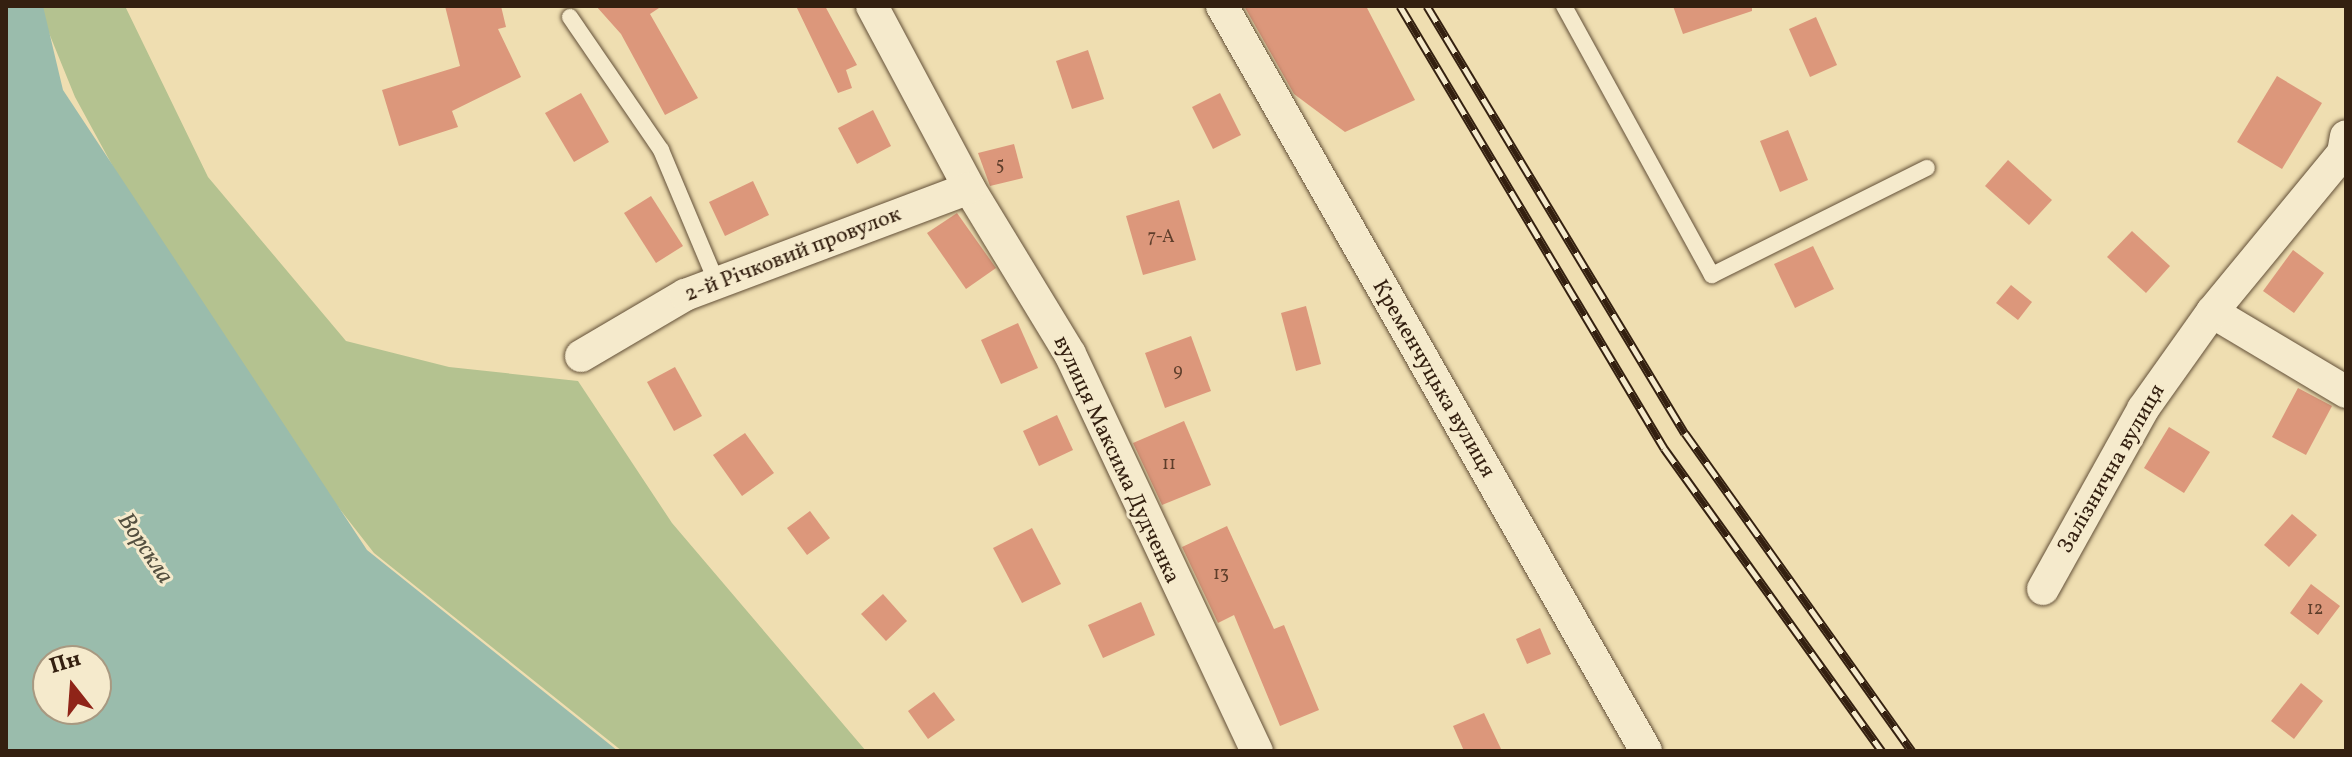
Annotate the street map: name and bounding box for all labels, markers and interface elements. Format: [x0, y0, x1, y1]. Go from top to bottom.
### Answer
house number: 5 [996, 155, 1004, 177]
street label: 2-й Річковий провулок [681, 202, 905, 308]
house number: 7-А [1147, 227, 1175, 249]
street label: Кременчуцька вулиця [1366, 276, 1500, 482]
street label: вулиця Максима Дудченка [1047, 332, 1185, 588]
house number: 9 [1173, 361, 1183, 383]
street label: Залізнична вулиця [2053, 380, 2171, 558]
house number: 11 [1162, 454, 1176, 476]
water label: Ворскла [110, 508, 178, 590]
house number: 13 [1213, 564, 1229, 586]
house number: 12 [2307, 599, 2323, 621]
text: Пн [46, 644, 85, 683]
north arrow [32, 645, 112, 725]

